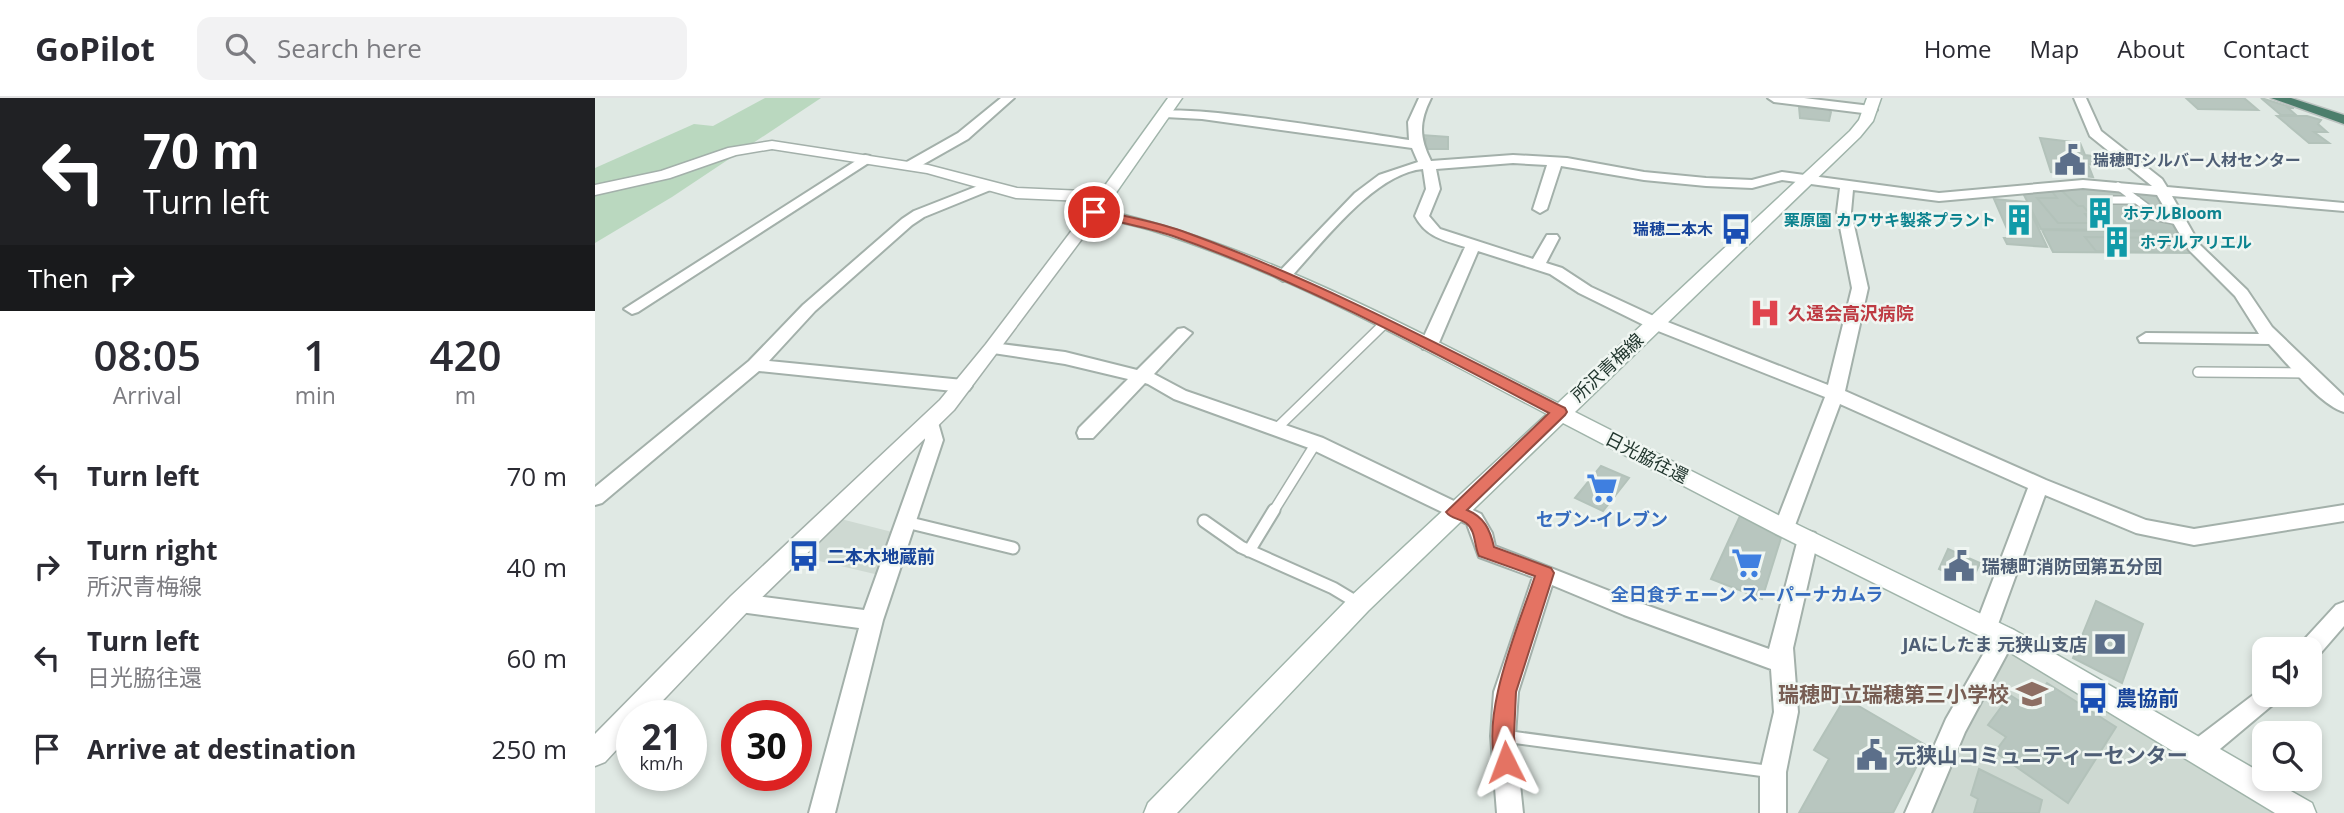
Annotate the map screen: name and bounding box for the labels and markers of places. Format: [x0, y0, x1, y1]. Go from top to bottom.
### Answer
public building icon: 瑞穂町シルバー人材センター [2053, 143, 2087, 177]
place label: 瑞穂町シルバー人材センター [2093, 149, 2301, 171]
pin [1064, 182, 1124, 242]
building icon: ホテルBloom [2083, 196, 2117, 230]
place label: ホテルBloom [2123, 202, 2222, 224]
building icon: 栗原園 カワサキ製茶プラント [2002, 203, 2036, 237]
place label: 栗原園 カワサキ製茶プラント [1784, 209, 1996, 231]
bus stop icon: 瑞穂二本木 [1719, 212, 1753, 246]
place label: 瑞穂二本木 [1633, 218, 1713, 240]
building icon: ホテルアリエル [2100, 225, 2134, 259]
place label: ホテルアリエル [2140, 231, 2252, 253]
hospital icon: 久遠会高沢病院 [1748, 296, 1782, 330]
place label: 久遠会高沢病院 [1788, 301, 1914, 325]
supermarket icon: セブン-イレブン [1585, 471, 1619, 505]
place label: セブン-イレブン [1536, 507, 1668, 531]
bus stop icon: 二本木地蔵前 [787, 539, 821, 573]
place label: 二本木地蔵前 [827, 544, 935, 568]
supermarket icon: 全日食チェーン スーパーナカムラ [1730, 546, 1764, 580]
public building icon: 瑞穂町消防団第五分団 [1942, 549, 1976, 583]
place label: 瑞穂町消防団第五分団 [1982, 554, 2162, 578]
place label: 全日食チェーン スーパーナカムラ [1611, 582, 1883, 606]
bank icon: JAにしたま 元狭山支店 [2093, 627, 2127, 661]
place label: JAにしたま 元狭山支店 [1900, 632, 2087, 656]
school or university icon: 瑞穂町立瑞穂第三小学校 [2015, 677, 2049, 711]
place label: 瑞穂町立瑞穂第三小学校 [1778, 680, 2009, 708]
bus stop icon: 農協前 [2076, 681, 2110, 715]
place label: 農協前 [2116, 684, 2179, 712]
public building icon: 元狭山コミュニティーセンター [1855, 738, 1889, 772]
place label: 元狭山コミュニティーセンター [1895, 741, 2188, 769]

